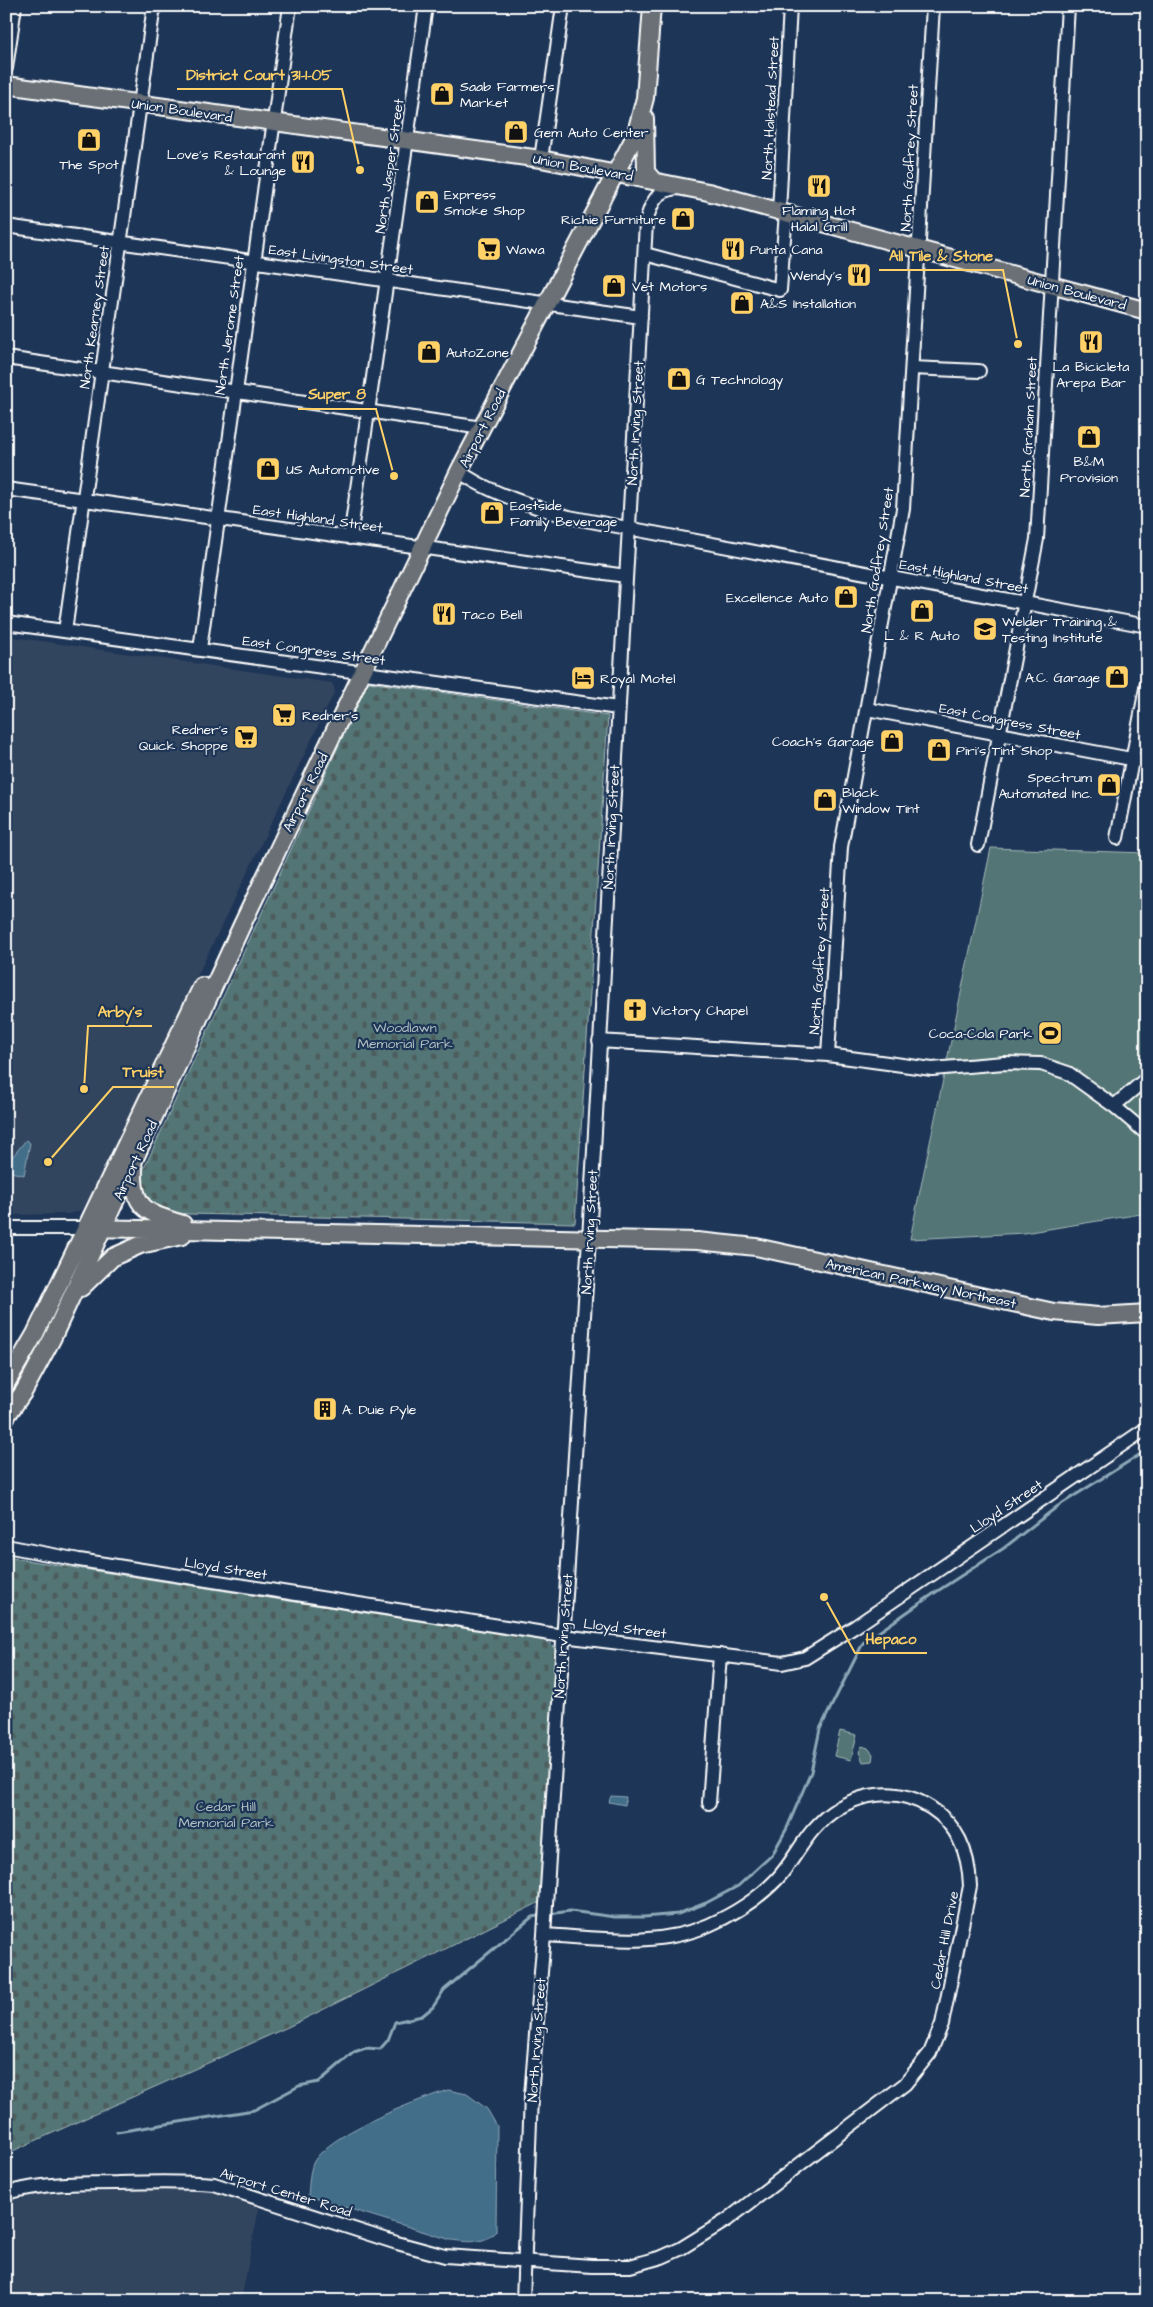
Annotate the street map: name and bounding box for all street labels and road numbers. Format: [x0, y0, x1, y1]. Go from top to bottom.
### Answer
street label: North Halstead Street [757, 35, 785, 180]
street label: North Godfrey Street [896, 84, 924, 232]
street label: Union Boulevard [130, 94, 233, 128]
street label: North Jasper Street [371, 97, 409, 235]
street label: Union Boulevard [531, 149, 635, 187]
street label: East Livingston Street [267, 240, 415, 280]
street label: North Kearney Street [75, 244, 115, 390]
street label: North Jerome Street [210, 254, 250, 396]
street label: Union Boulevard [1025, 270, 1128, 316]
street label: North Graham Street [1015, 356, 1043, 498]
street label: North Irving Street [623, 360, 649, 486]
street label: Airport Road [455, 386, 511, 471]
street label: North Godfrey Street [857, 485, 899, 635]
street label: East Highland Street [252, 500, 384, 538]
street label: East Highland Street [898, 555, 1030, 599]
street label: East Congress Street [241, 631, 387, 671]
street label: East Congress Street [937, 698, 1083, 746]
street label: Airport Road [278, 750, 334, 835]
street label: North Irving Street [599, 764, 625, 890]
street label: North Godfrey Street [805, 887, 835, 1035]
street label: Airport Road [109, 1117, 163, 1203]
street label: North Irving Street [577, 1169, 603, 1295]
street label: American Parkway Northeast [824, 1254, 1018, 1314]
street label: Lloyd Street [966, 1475, 1047, 1538]
street label: Lloyd Street [183, 1553, 269, 1585]
street label: North Irving Street [550, 1573, 578, 1699]
street label: Lloyd Street [582, 1614, 668, 1644]
street label: Cedar Hill Drive [926, 1889, 964, 1991]
street label: North Irving Street [523, 1977, 551, 2103]
street label: Airport Center Road [217, 2163, 354, 2223]

